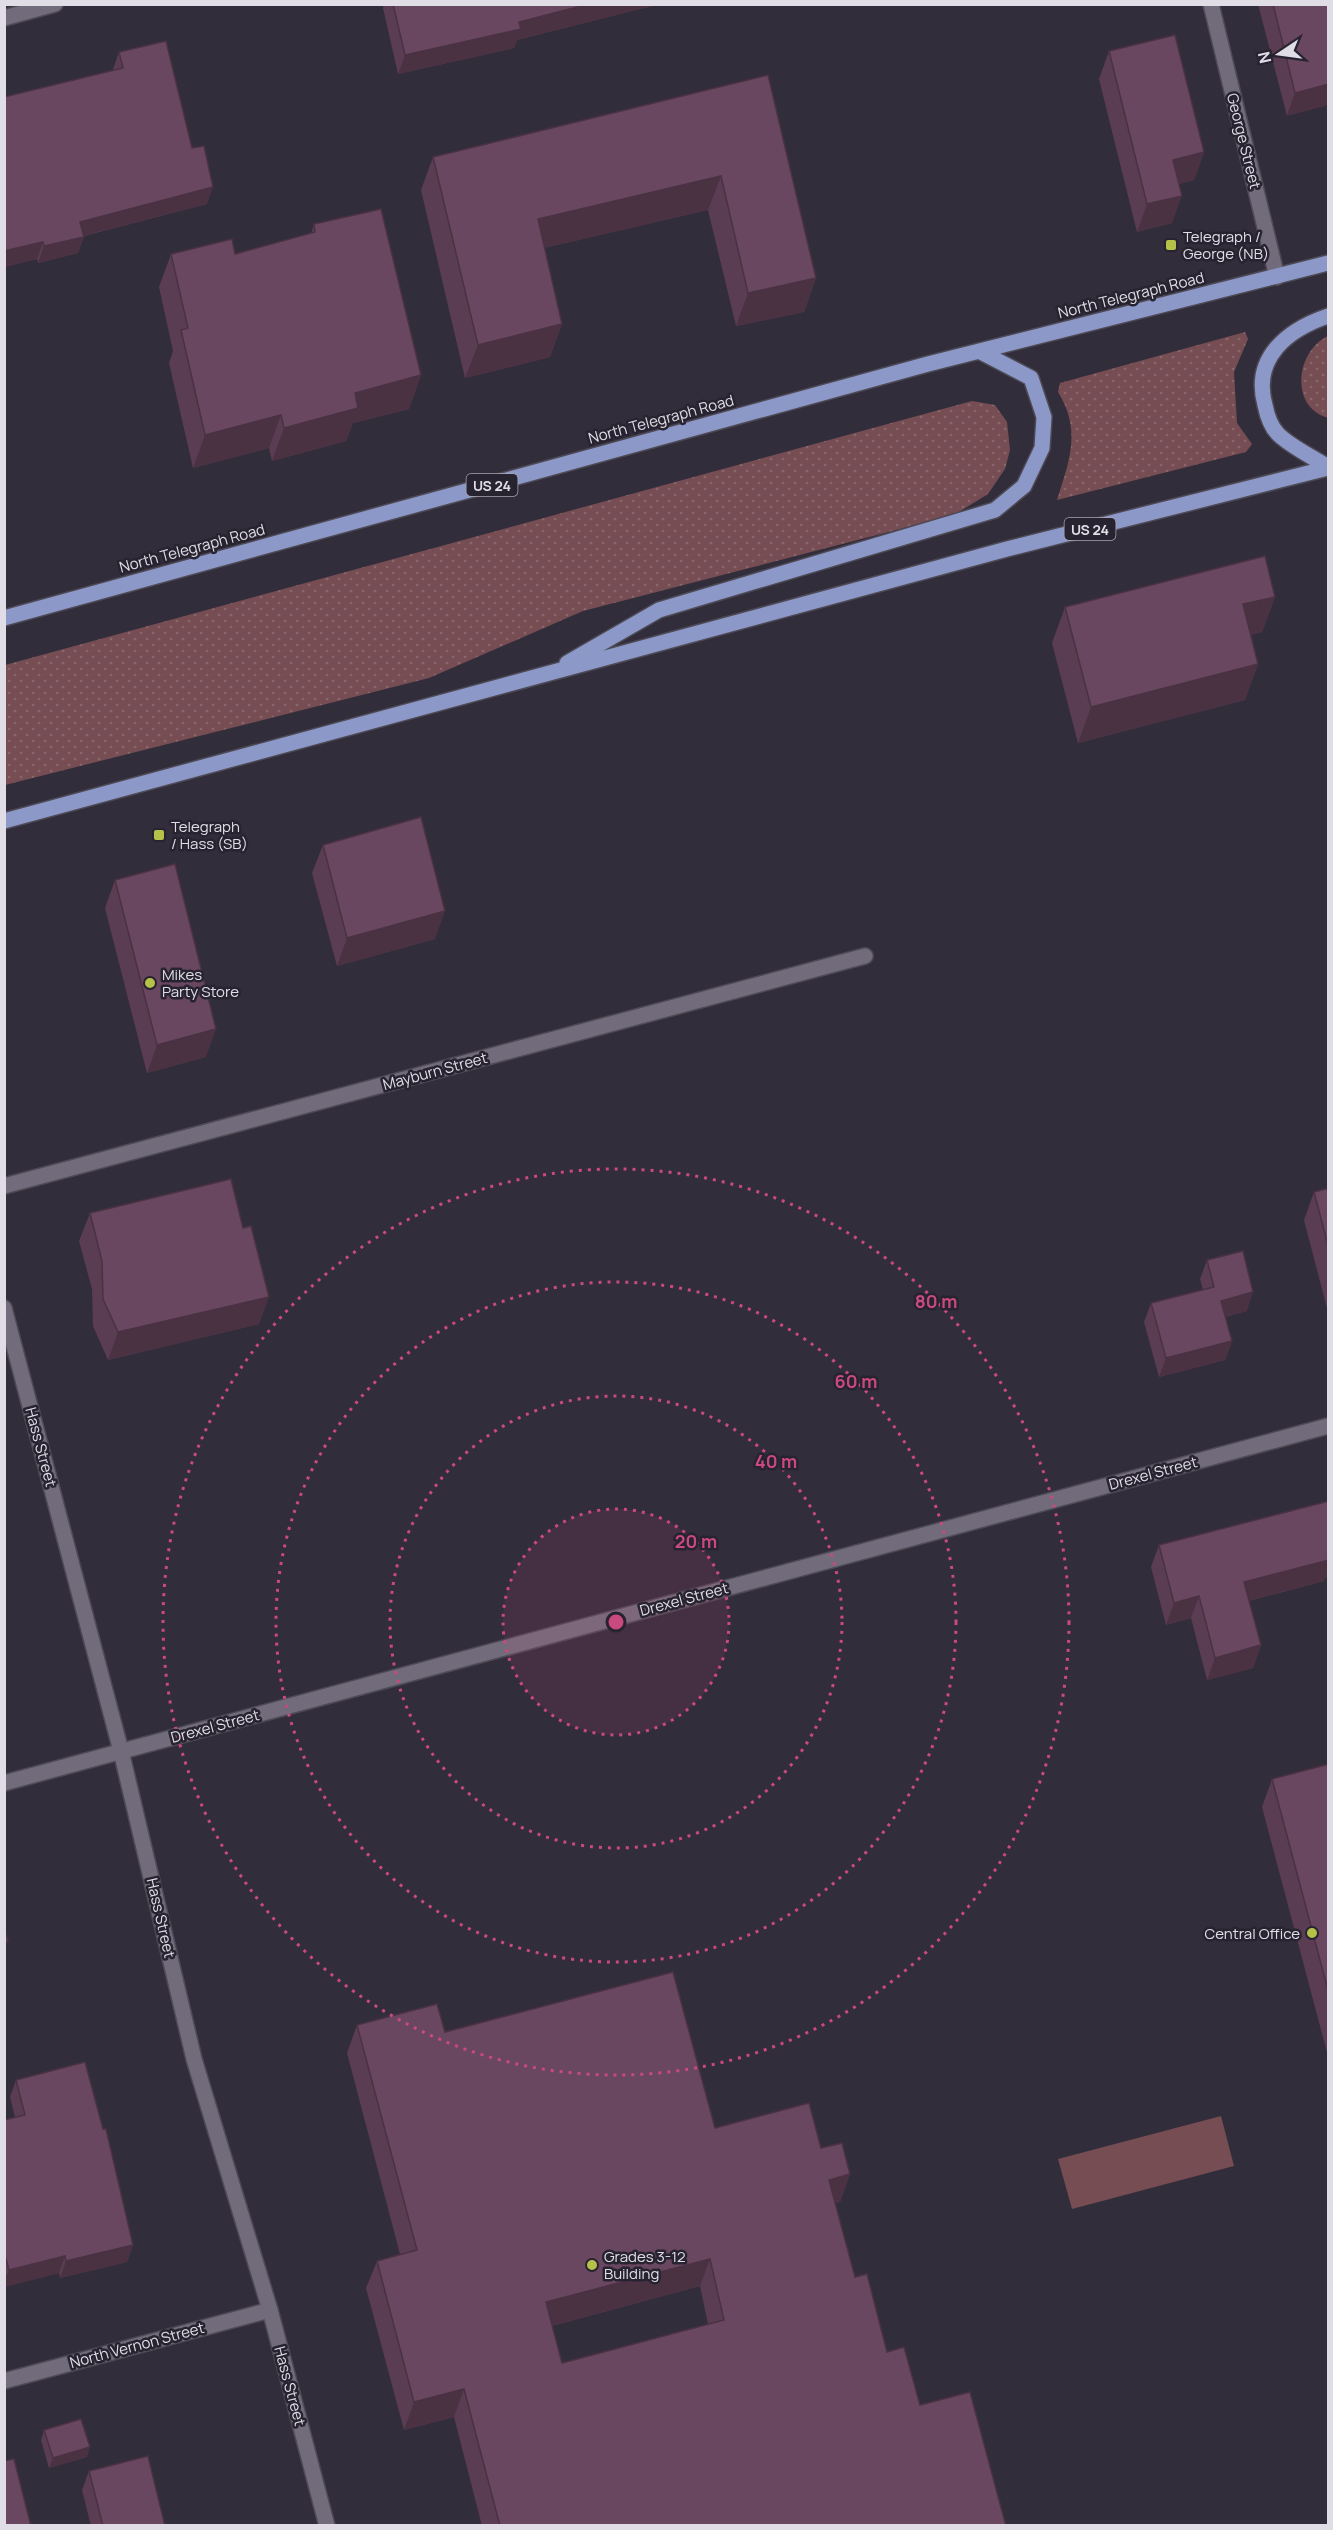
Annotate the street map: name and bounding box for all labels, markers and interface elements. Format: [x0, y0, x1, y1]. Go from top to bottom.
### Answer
north arrow [1249, 24, 1309, 84]
text: N [1252, 49, 1276, 65]
street label: George Street [1222, 91, 1266, 191]
place label: Telegraph / George (NB) [1183, 226, 1269, 264]
marker: Telegraph / George (NB) [1164, 238, 1178, 252]
street label: North Telegraph Road [1056, 267, 1206, 323]
street label: North Telegraph Road [586, 389, 736, 449]
road number: US 24 [466, 474, 518, 496]
street label: North Telegraph Road [117, 518, 267, 578]
road number: US 24 [1064, 518, 1116, 540]
place label: Telegraph / Hass (SB) [171, 816, 248, 854]
marker: Telegraph / Hass (SB) [152, 828, 166, 842]
place label: Mikes Party Store [162, 964, 239, 1002]
marker: Mikes Party Store [143, 976, 157, 990]
street label: Mayburn Street [380, 1047, 490, 1095]
text: 80 m [915, 1289, 957, 1313]
text: 60 m [835, 1369, 877, 1393]
street label: Hass Street [20, 1405, 62, 1489]
text: 40 m [755, 1449, 797, 1473]
street label: Drexel Street [1106, 1451, 1200, 1495]
text: 20 m [675, 1529, 717, 1553]
street label: Drexel Street [637, 1577, 731, 1621]
centre of rings [606, 1612, 626, 1632]
street label: Drexel Street [168, 1704, 262, 1748]
street label: Hass Street [142, 1876, 180, 1960]
place label: Central Office [1205, 1923, 1300, 1944]
marker: Central Office [1305, 1926, 1319, 1940]
place label: Grades 3-12 Building [604, 2246, 686, 2284]
marker: Grades 3-12 Building [585, 2258, 599, 2272]
street label: North Vernon Street [67, 2317, 207, 2373]
street label: Hass Street [269, 2344, 311, 2428]

